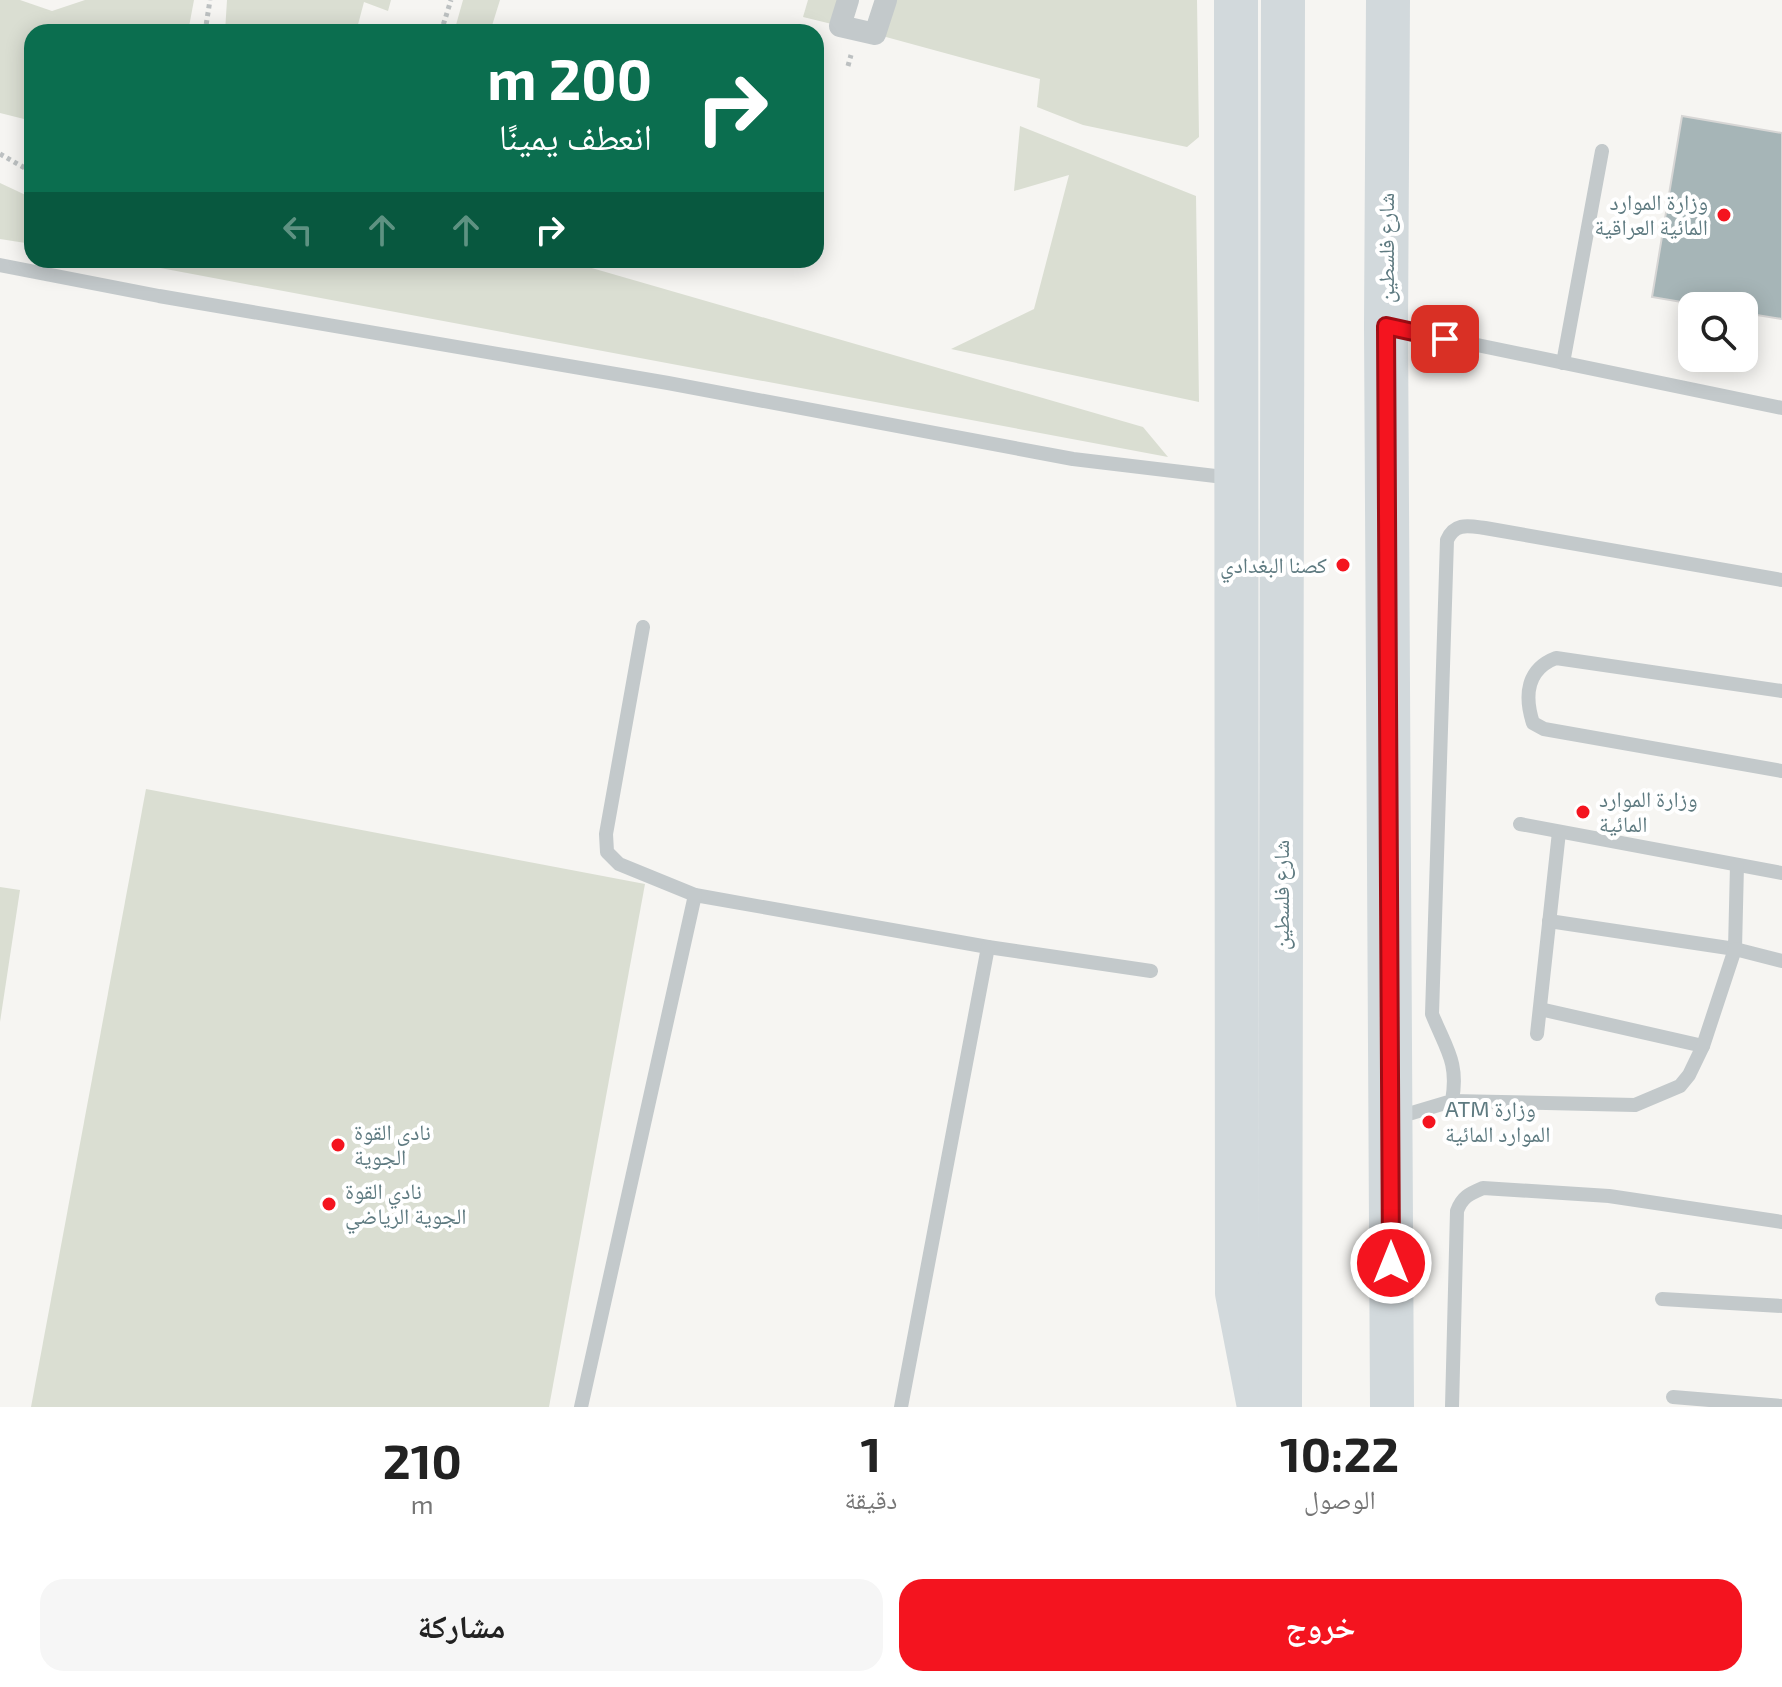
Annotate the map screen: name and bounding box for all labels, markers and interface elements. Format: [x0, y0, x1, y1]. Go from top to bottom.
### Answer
text: 200 m [487, 44, 652, 111]
icon: right [680, 56, 784, 160]
text: انعطف يمينًا [499, 114, 652, 157]
place label: وزارة الموارد المائية العراقية [1594, 188, 1708, 240]
street label: شارع فلسطين [1372, 193, 1400, 303]
marker: وزارة الموارد المائية العراقية [1715, 206, 1733, 224]
icon: left [276, 208, 320, 252]
icon: ahead [360, 208, 404, 252]
icon: ahead [444, 208, 488, 252]
icon: right [528, 208, 572, 252]
map controls [1678, 292, 1758, 372]
button: search [1678, 292, 1758, 372]
pin [1411, 305, 1479, 373]
icon: arrive [1423, 317, 1467, 361]
place label: كصنا البغدادي [1220, 551, 1327, 583]
marker: كصنا البغدادي [1334, 556, 1352, 574]
place label: وزارة الموارد المائية [1599, 785, 1698, 836]
marker: وزارة الموارد المائية [1574, 803, 1592, 821]
street label: شارع فلسطين [1267, 840, 1295, 950]
place label: ATM وزارة الموارد المائية [1445, 1095, 1551, 1147]
marker: ATM وزارة الموارد المائية [1420, 1113, 1438, 1131]
place label: نادي القوة الجوية [354, 1118, 431, 1170]
marker: نادي القوة الجوية [329, 1136, 347, 1154]
place label: نادي القوة الجوية الرياضي [345, 1177, 467, 1234]
marker: نادي القوة الجوية الرياضي [320, 1195, 338, 1213]
position arrow [1349, 1221, 1433, 1305]
text: 1 [861, 1424, 881, 1482]
text: 10:22 [1280, 1424, 1399, 1482]
text: 210 [383, 1431, 462, 1489]
text: دقيقة [844, 1483, 897, 1514]
text: الوصول [1304, 1483, 1376, 1514]
text: m [411, 1488, 434, 1519]
button: مشاركة [40, 1579, 883, 1671]
button: خروج [899, 1579, 1742, 1671]

